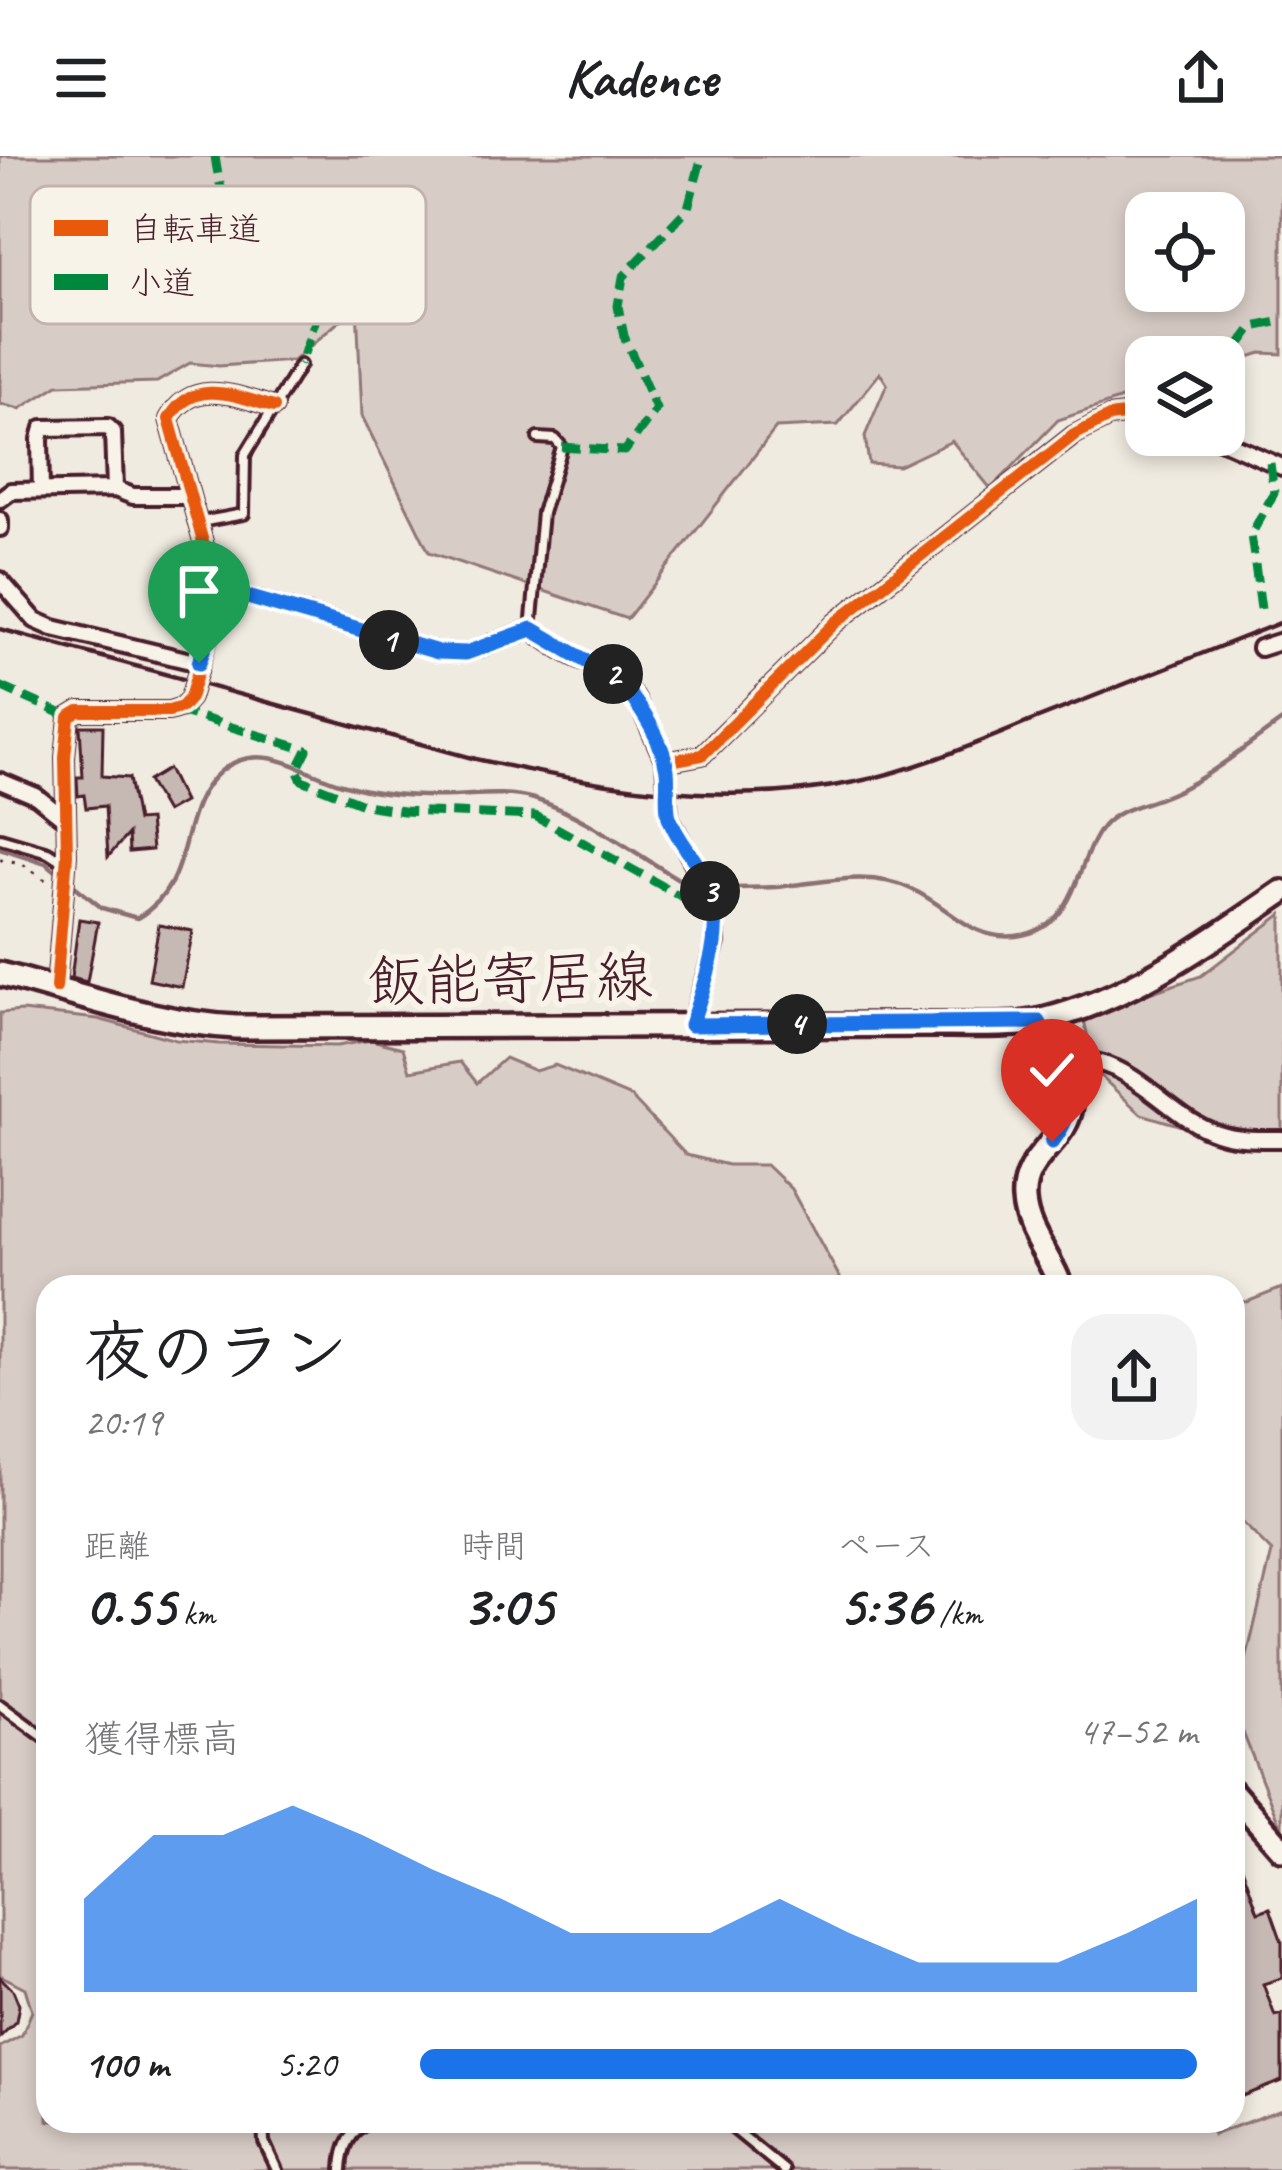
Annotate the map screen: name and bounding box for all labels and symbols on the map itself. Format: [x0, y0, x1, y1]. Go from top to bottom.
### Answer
legend [30, 186, 426, 324]
text: 自転車道 [129, 208, 261, 250]
text: 小道 [129, 262, 195, 304]
pin [148, 540, 250, 663]
pin: 1 [359, 610, 419, 670]
pin: 2 [583, 644, 643, 704]
pin: 3 [680, 861, 740, 921]
street label: 飯能寄居線 [367, 941, 653, 1017]
pin: 4 [767, 994, 827, 1054]
pin [1001, 1019, 1103, 1142]

